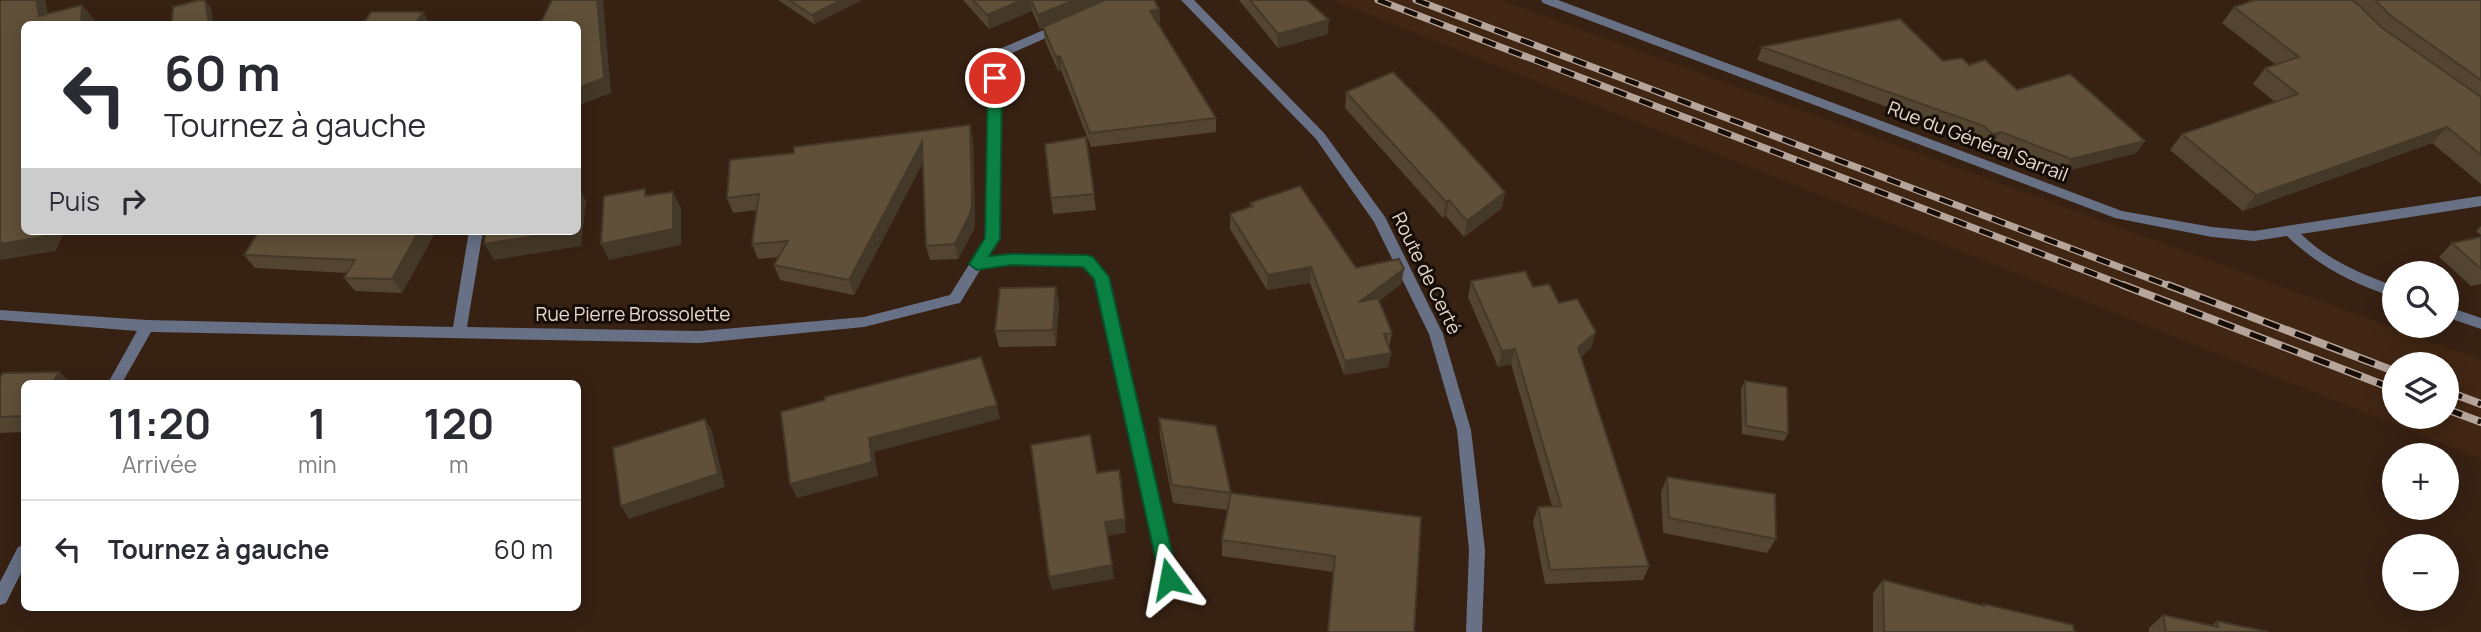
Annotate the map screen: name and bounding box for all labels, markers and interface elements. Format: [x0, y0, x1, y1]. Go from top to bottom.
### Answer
text: 60 m [164, 39, 281, 106]
pin [965, 48, 1025, 108]
icon: left [49, 49, 140, 140]
icon: arrive [976, 59, 1014, 97]
street label: Rue du Général Sarrail [1884, 95, 2072, 187]
text: Tournez à gauche [164, 103, 426, 147]
icon: right [114, 182, 152, 220]
text: Puis [49, 183, 100, 219]
street label: Route de Certé [1386, 207, 1468, 339]
map controls [2382, 261, 2459, 611]
button: search [2382, 261, 2459, 338]
street label: Rue Pierre Brossolette [536, 301, 730, 327]
button: layers [2382, 352, 2459, 429]
text: 11:20 [108, 394, 211, 452]
text: 1 [308, 394, 327, 452]
text: 120 [423, 394, 494, 452]
button: + [2382, 443, 2459, 520]
text: Arrivée [122, 448, 197, 480]
text: min [298, 448, 337, 480]
text: m [449, 448, 469, 480]
icon: left [49, 530, 87, 568]
text: Tournez à gauche [108, 531, 329, 567]
text: 60 m [494, 531, 553, 567]
button: − [2382, 534, 2459, 611]
position arrow [1132, 542, 1206, 616]

